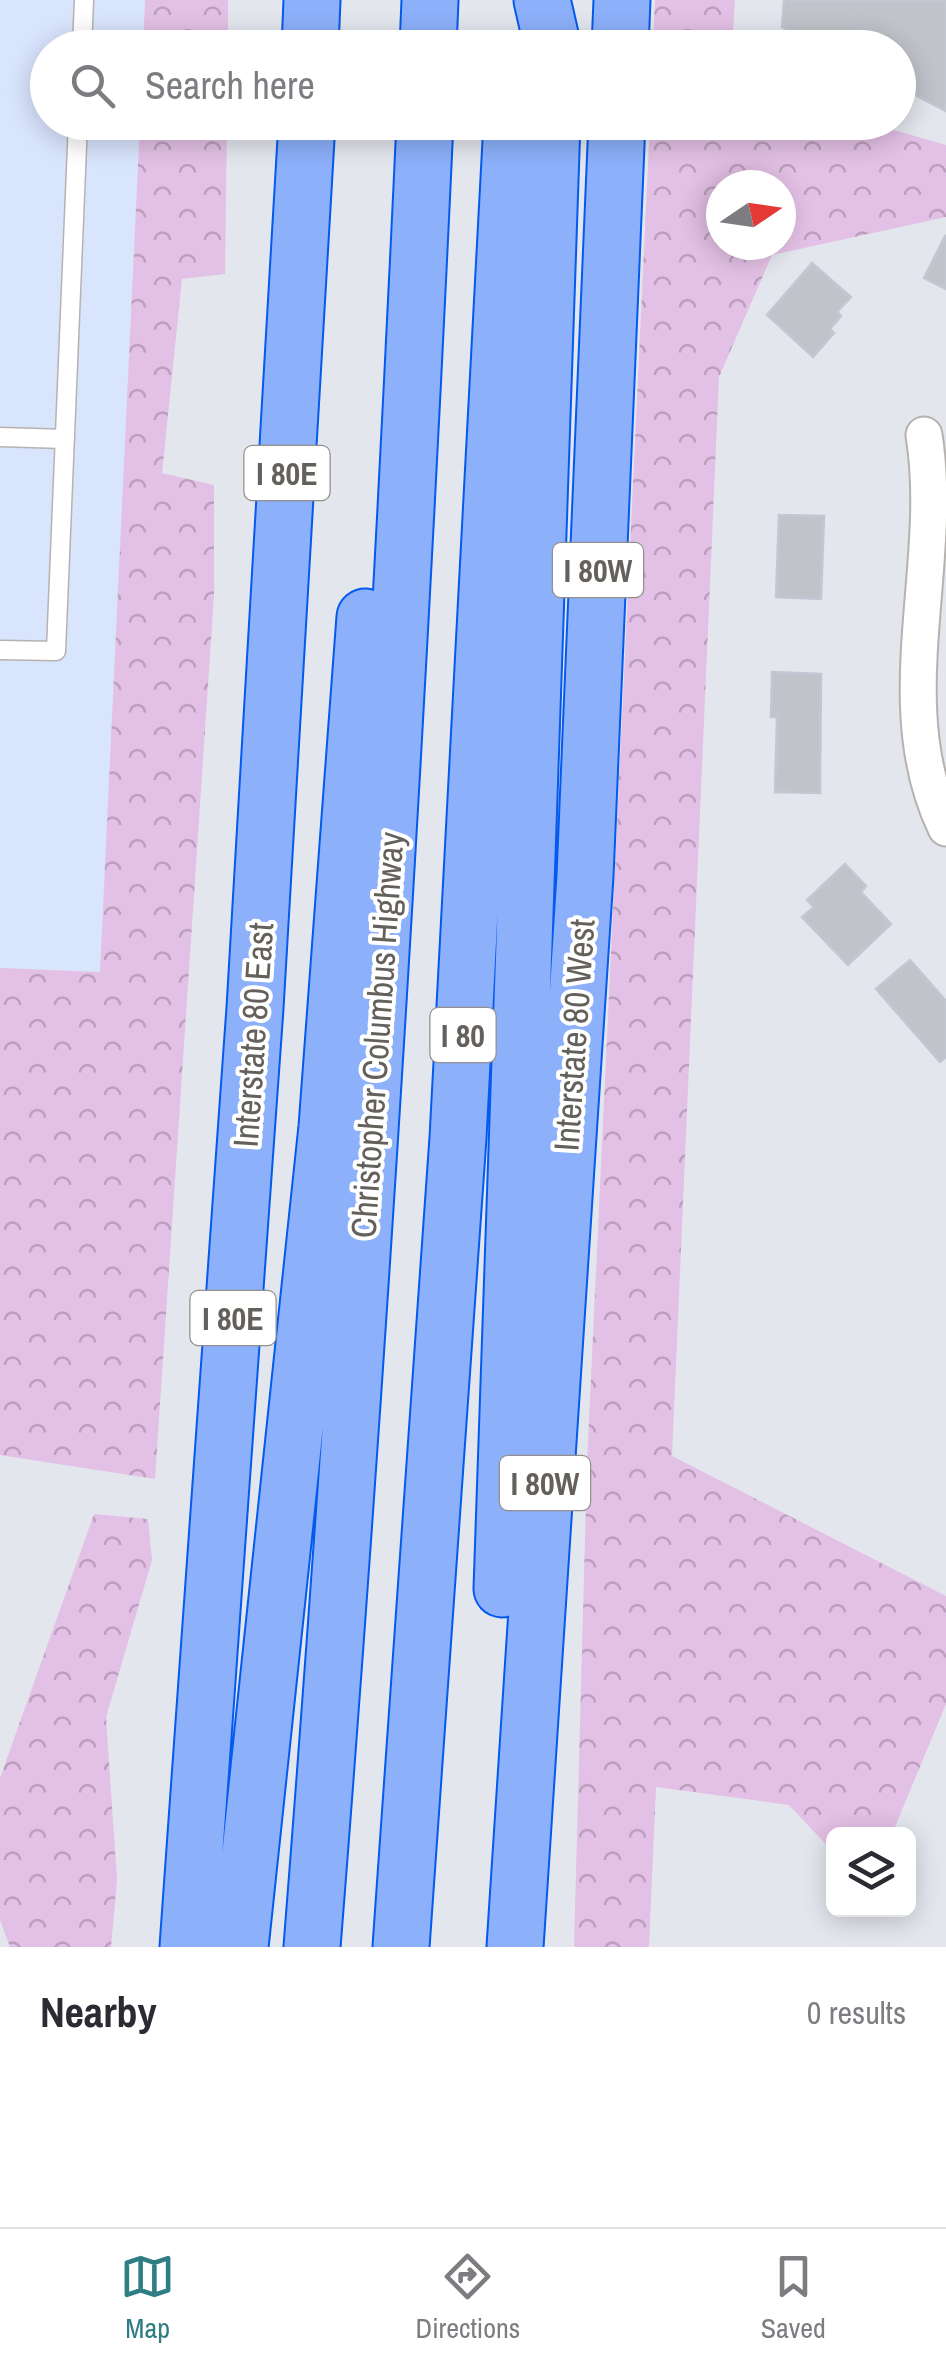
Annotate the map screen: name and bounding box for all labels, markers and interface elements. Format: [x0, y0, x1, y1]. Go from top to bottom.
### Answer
search box [30, 30, 916, 140]
icon: search [65, 58, 120, 113]
text: Search here [145, 60, 315, 111]
north arrow [706, 170, 796, 260]
road number: I 80E [244, 446, 330, 500]
road number: I 80W [553, 543, 643, 597]
street label: Christopher Columbus Highway [339, 830, 415, 1240]
street label: Interstate 80 West [542, 917, 606, 1153]
street label: Interstate 80 East [222, 921, 284, 1149]
road number: I 80 [430, 1008, 496, 1062]
road number: I 80E [190, 1291, 276, 1345]
road number: I 80W [500, 1456, 590, 1510]
map controls [826, 1827, 916, 1917]
button: layers [826, 1827, 916, 1917]
text: Nearby [40, 1984, 157, 2040]
text: 0 results [807, 1991, 906, 2034]
tab: Map [120, 2249, 175, 2347]
tab: Directions [416, 2249, 520, 2347]
tab: Saved [761, 2249, 826, 2347]

